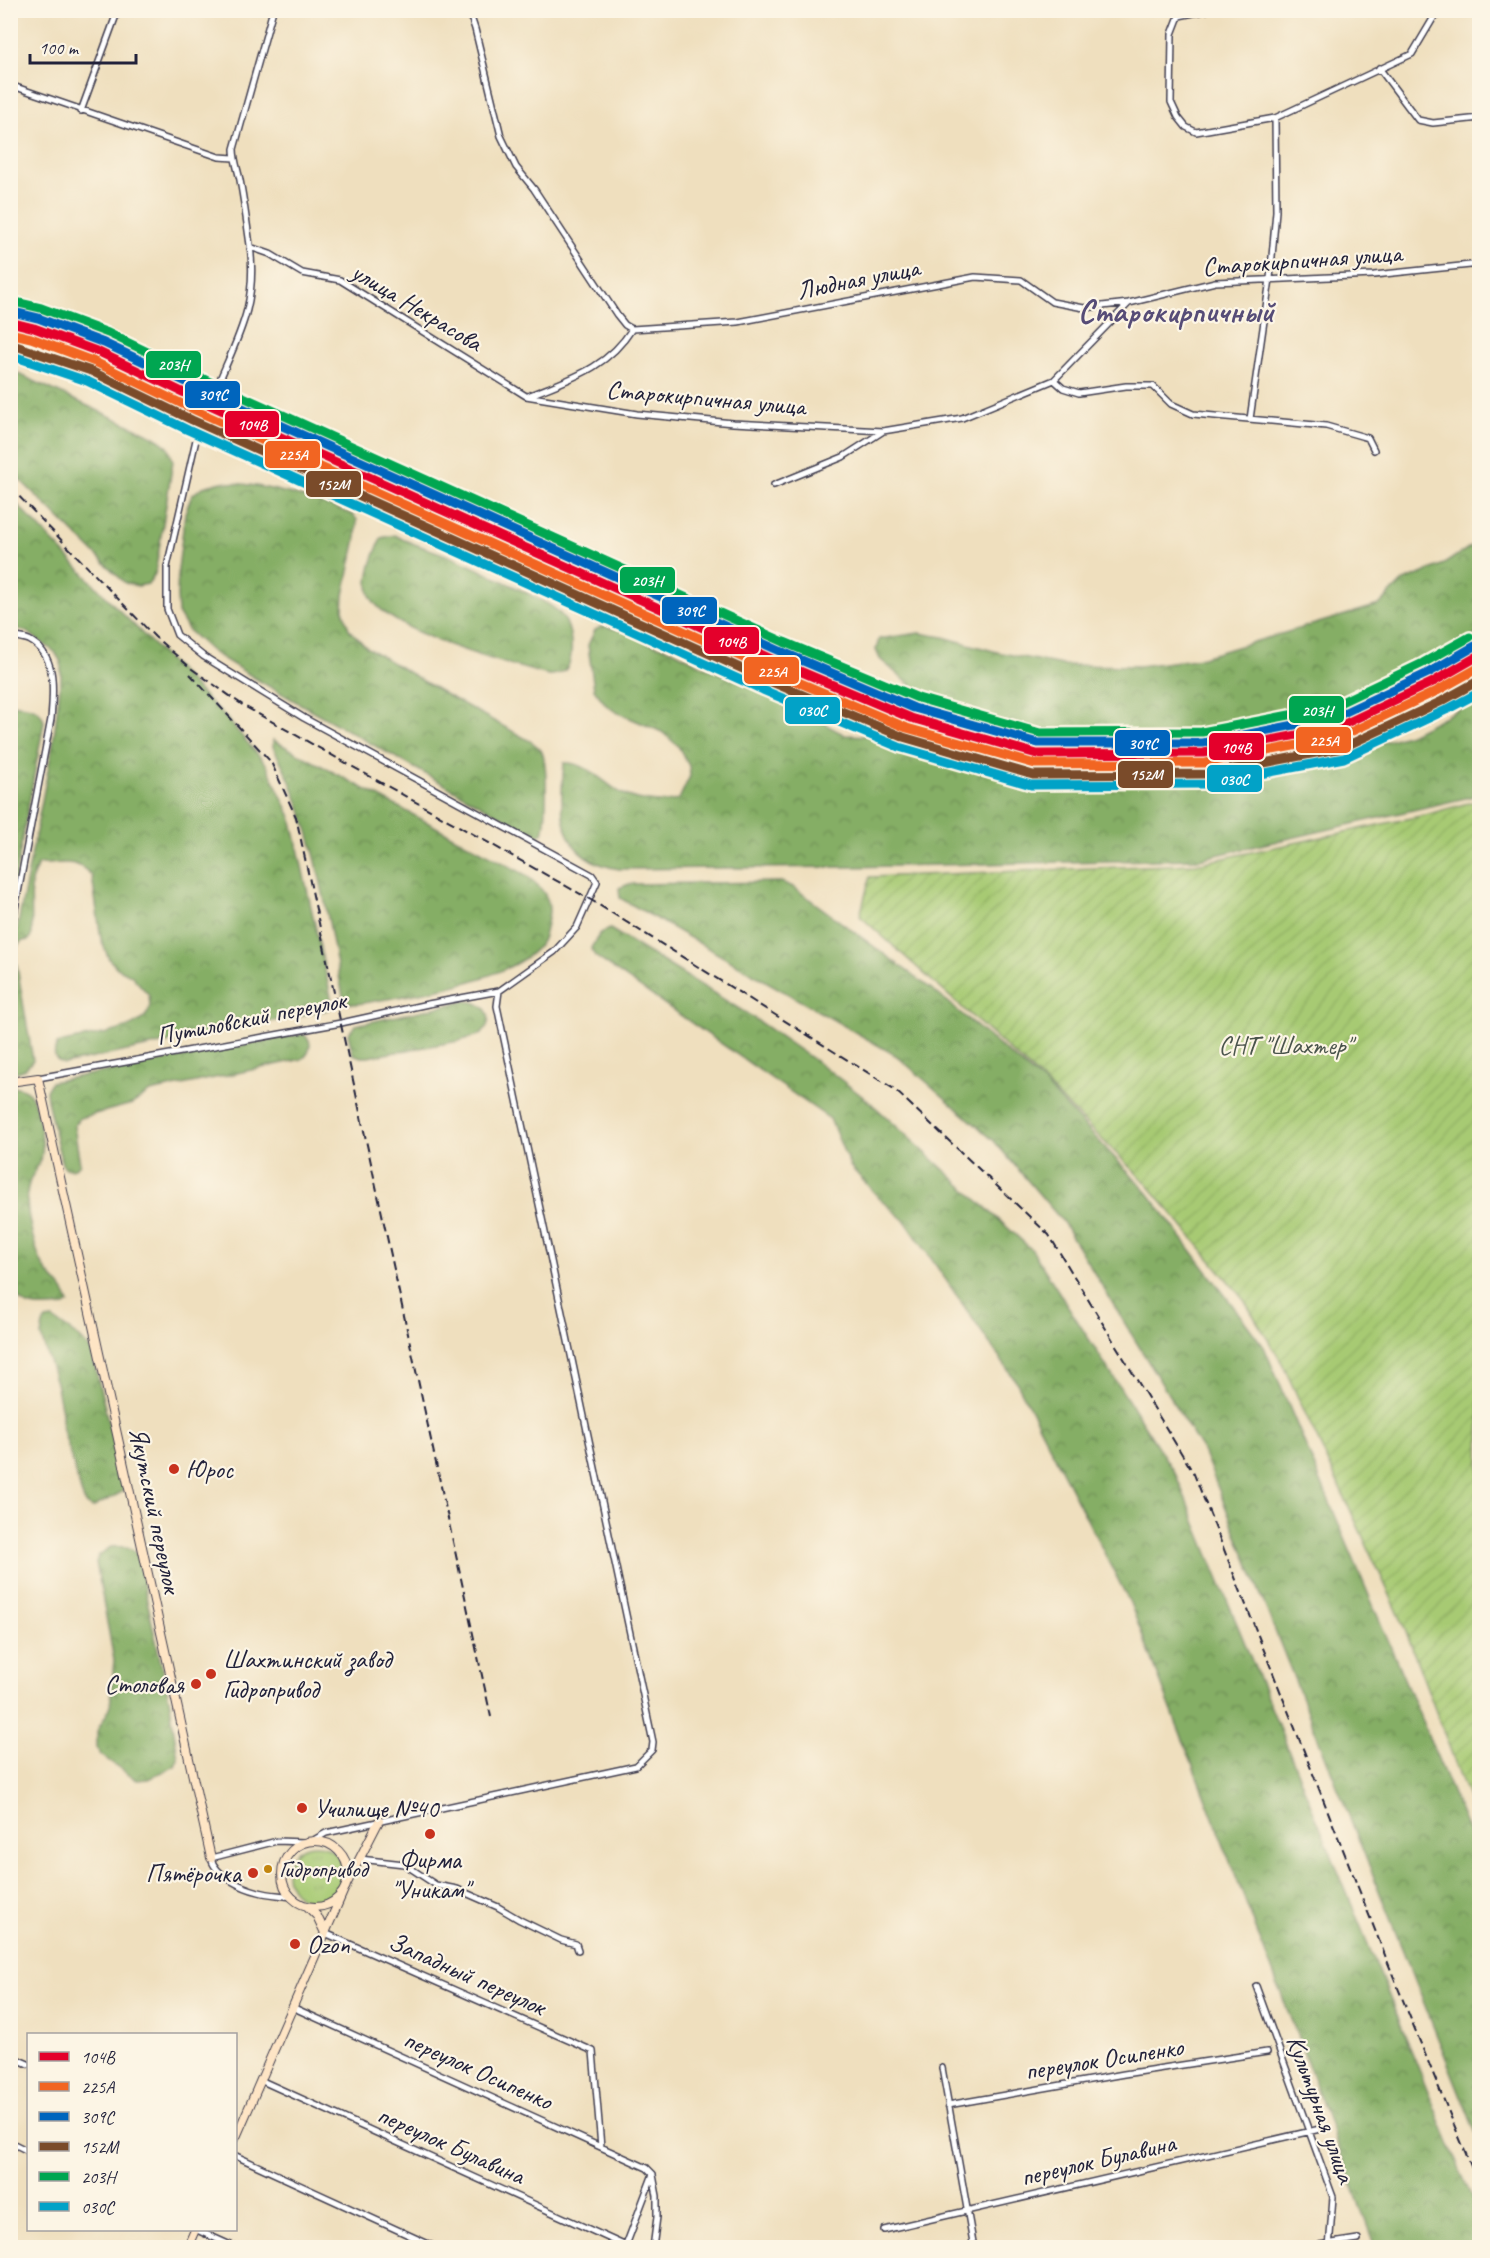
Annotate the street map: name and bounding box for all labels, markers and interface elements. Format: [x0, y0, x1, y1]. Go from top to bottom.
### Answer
scale bar [30, 27, 136, 65]
text: 100 m [39, 37, 80, 59]
street label: Старокирпичная улица [1201, 236, 1405, 283]
street label: Людная улица [794, 251, 924, 307]
street label: улица Некрасова [344, 254, 490, 360]
district label: Старокирпичный [1078, 291, 1277, 332]
line badge: 203Н [145, 350, 202, 379]
text: 203Н [158, 355, 191, 375]
street label: Старокирпичная улица [605, 373, 809, 423]
line badge: 309С [184, 380, 241, 409]
text: 309С [198, 385, 230, 405]
line badge: 104В [224, 410, 280, 438]
text: 104В [237, 415, 269, 435]
line badge: 225А [264, 440, 321, 469]
text: 225А [278, 445, 310, 465]
line badge: 152М [305, 470, 362, 498]
text: 152М [316, 475, 352, 495]
line badge: 203Н [619, 566, 676, 594]
text: 203Н [632, 571, 665, 591]
line badge: 309С [661, 596, 718, 625]
text: 309С [675, 601, 707, 621]
line badge: 104В [703, 626, 760, 655]
text: 104В [716, 632, 748, 652]
line badge: 225А [743, 656, 800, 685]
text: 225А [757, 662, 789, 682]
line badge: 203Н [1288, 695, 1345, 724]
line badge: 030C [784, 696, 841, 725]
text: 030C [797, 701, 829, 721]
text: 203Н [1302, 701, 1335, 721]
line badge: 225А [1295, 726, 1352, 754]
line badge: 309С [1114, 729, 1171, 757]
text: 225А [1309, 731, 1341, 751]
line badge: 104В [1208, 732, 1265, 761]
text: 309С [1128, 734, 1160, 754]
text: 104В [1221, 738, 1253, 758]
line badge: 152М [1117, 760, 1174, 789]
line badge: 030C [1206, 764, 1263, 793]
text: 152М [1129, 765, 1165, 785]
text: 030C [1219, 770, 1251, 790]
street label: Путиловский переулок [153, 983, 351, 1053]
park label: СНТ "Шахтер" [1218, 1029, 1356, 1062]
street label: Якутский переулок [121, 1424, 189, 1598]
place label: Юрос [186, 1453, 234, 1486]
marker: Юрос [167, 1462, 181, 1476]
place label: Шахтинский завод Гидропривод [223, 1643, 394, 1706]
marker: Шахтинский завод Гидропривод [204, 1667, 218, 1681]
place label: Столовая [104, 1668, 186, 1701]
marker: Столовая [189, 1677, 203, 1691]
place label: Училище №40 [314, 1792, 441, 1825]
marker: Училище №40 [295, 1801, 309, 1815]
marker: Фирма "Уникам" [423, 1827, 437, 1841]
place label: Фирма "Уникам" [391, 1843, 474, 1906]
place label: Гидропривод [279, 1854, 370, 1884]
place label: Пятёрочка [146, 1857, 243, 1890]
marker: Гидропривод [262, 1863, 274, 1875]
marker: Пятёрочка [246, 1866, 260, 1880]
street label: Западный переулок [384, 1925, 553, 2024]
place label: Ozon [307, 1928, 350, 1961]
marker: Ozon [288, 1937, 302, 1951]
street label: переулок Осипенко [398, 2022, 559, 2118]
street label: переулок Осипенко [1023, 2030, 1187, 2088]
street label: Культурная улица [1279, 2031, 1364, 2189]
legend [27, 2033, 237, 2231]
text: 104В [81, 2046, 116, 2068]
text: 225А [81, 2076, 115, 2098]
street label: переулок Булавина [372, 2098, 531, 2193]
text: 309С [81, 2106, 116, 2128]
street label: переулок Булавина [1018, 2126, 1180, 2194]
text: 152М [81, 2136, 120, 2158]
text: 203Н [81, 2166, 118, 2188]
text: 030C [81, 2196, 116, 2218]

